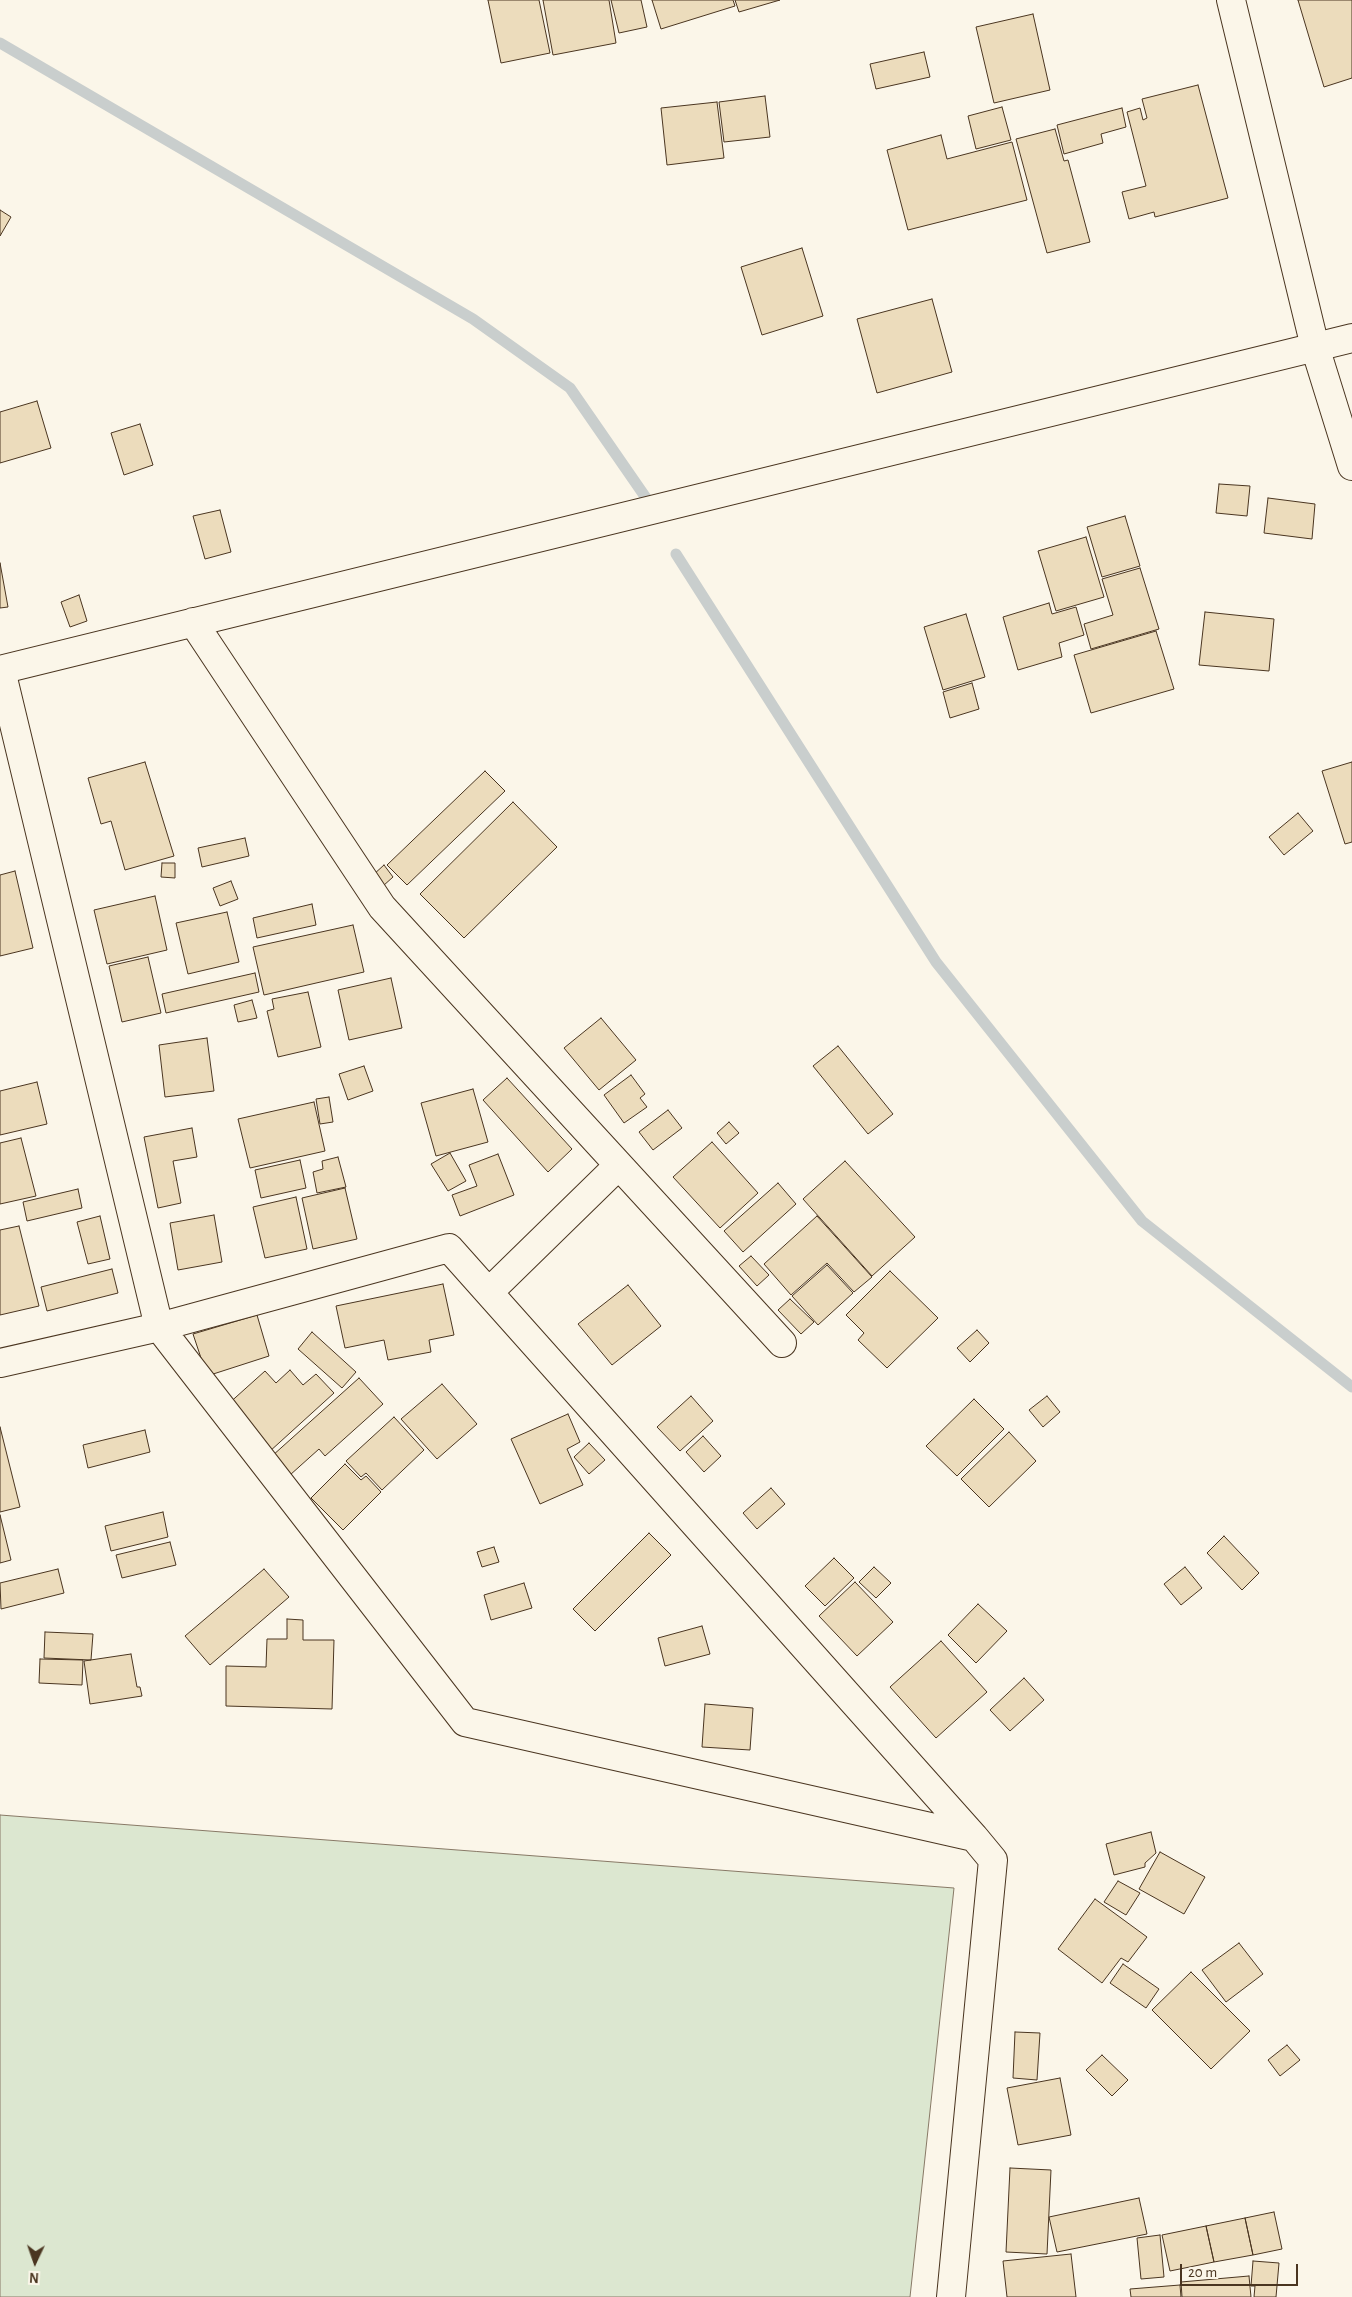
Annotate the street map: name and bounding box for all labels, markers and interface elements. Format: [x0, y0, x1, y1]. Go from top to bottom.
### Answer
north arrow [10, 2237, 60, 2287]
scale bar [1182, 2254, 1300, 2286]
text: 20 m [1188, 2265, 1217, 2280]
text: N [29, 2270, 39, 2284]

